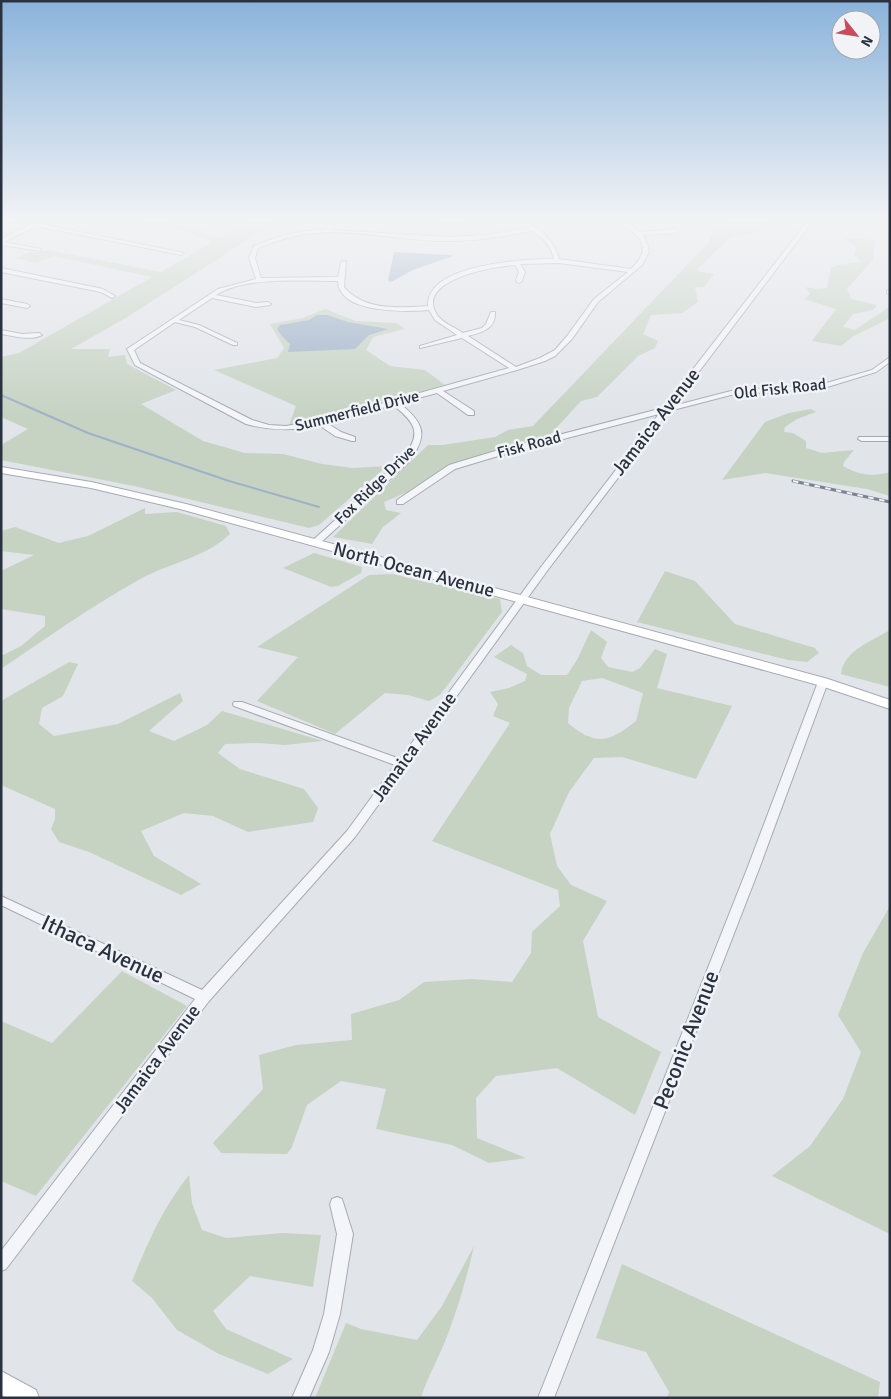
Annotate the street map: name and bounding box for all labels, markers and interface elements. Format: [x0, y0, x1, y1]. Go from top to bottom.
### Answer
north arrow [831, 10, 881, 60]
text: N [857, 33, 877, 50]
street label: Jamaica Avenue [607, 363, 705, 481]
street label: Old Fisk Road [733, 374, 827, 404]
street label: Summerfield Drive [293, 386, 421, 436]
street label: Fisk Road [495, 427, 563, 463]
street label: Fox Ridge Drive [330, 441, 420, 529]
street label: North Ocean Avenue [331, 537, 497, 603]
street label: Jamaica Avenue [366, 687, 462, 807]
street label: Ithaca Avenue [37, 909, 169, 989]
street label: Peconic Avenue [647, 967, 725, 1113]
street label: Jamaica Avenue [108, 1000, 206, 1118]

